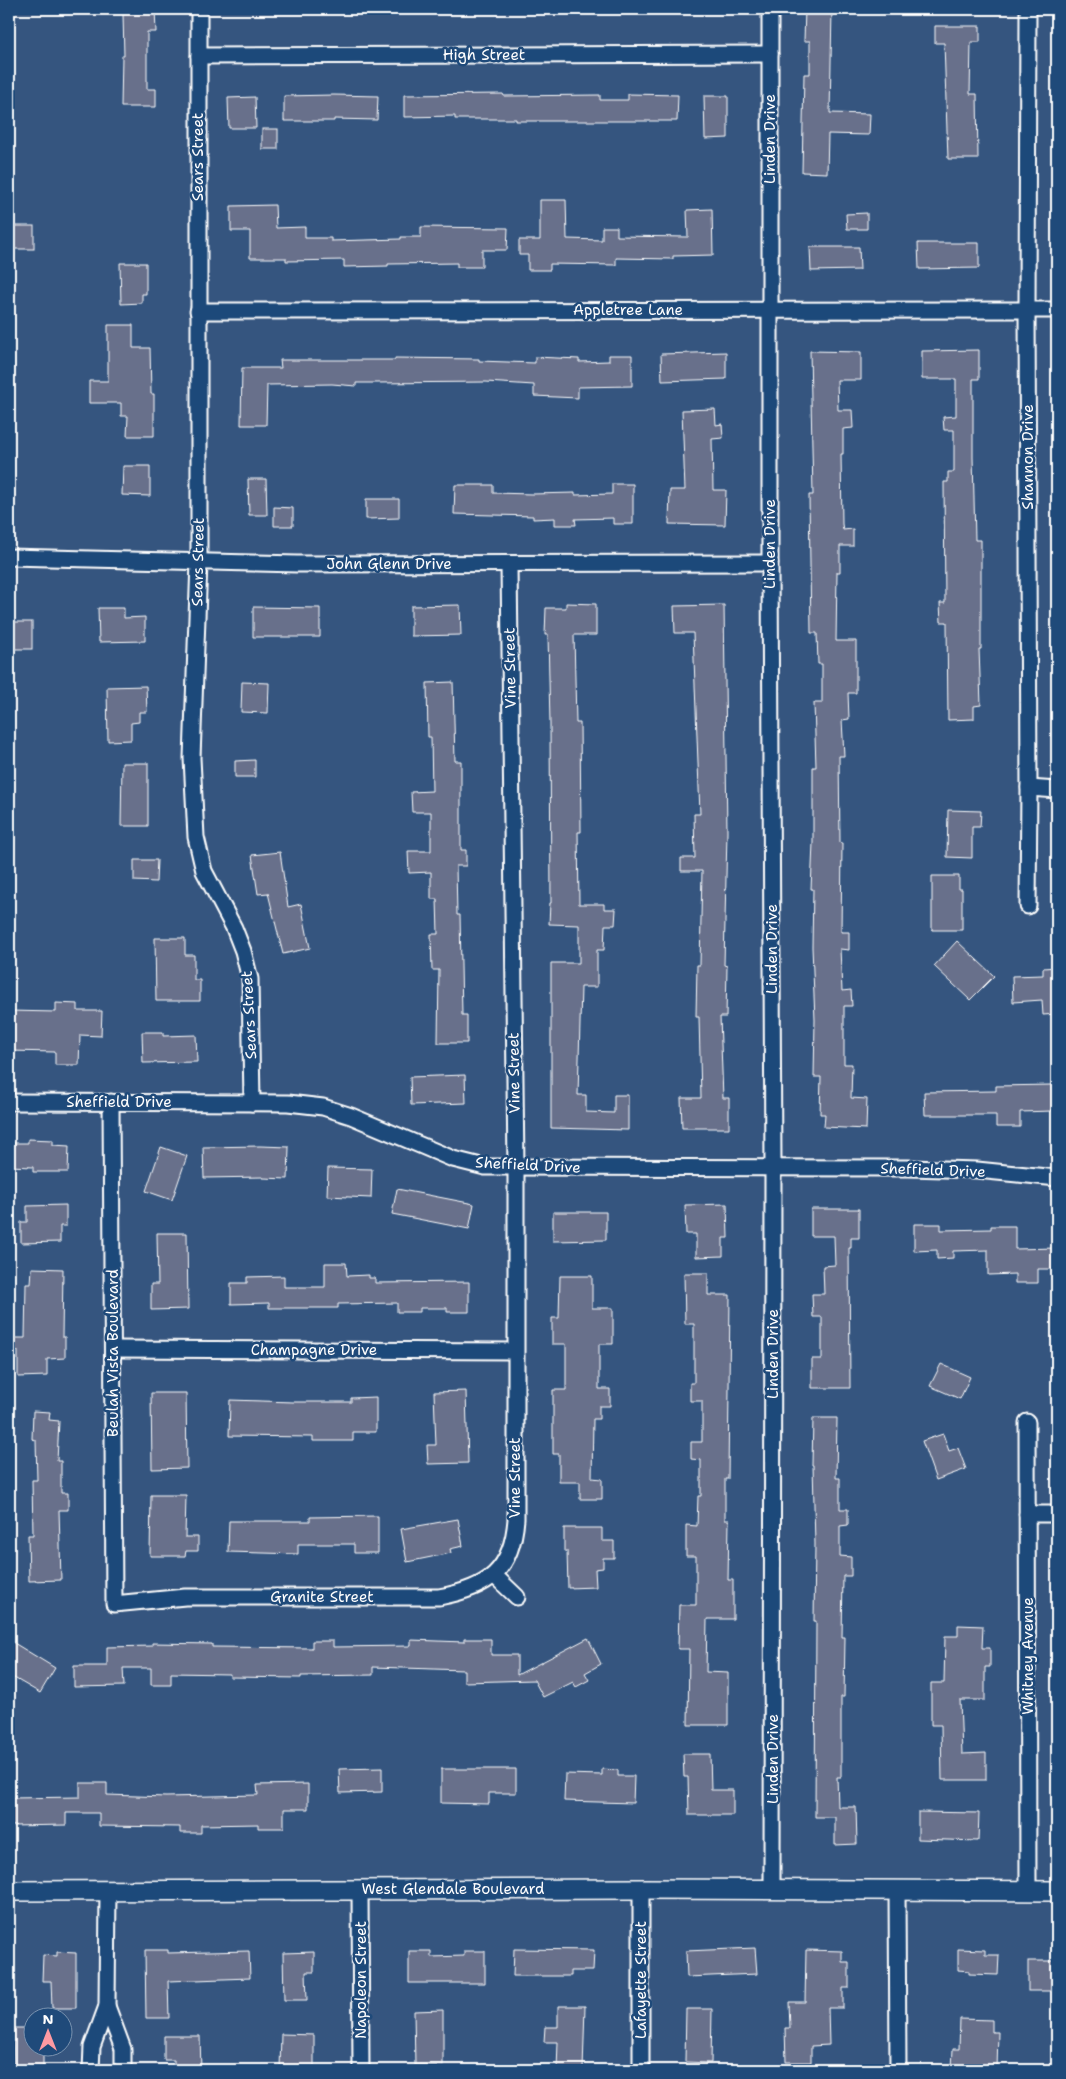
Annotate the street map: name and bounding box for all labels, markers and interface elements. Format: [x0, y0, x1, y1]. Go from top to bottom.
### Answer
street label: High Street [443, 45, 525, 65]
street label: Linden Drive [760, 94, 780, 184]
street label: Sears Street [188, 113, 208, 201]
street label: Appletree Lane [573, 300, 683, 320]
street label: Shannon Drive [1018, 404, 1038, 510]
street label: Linden Drive [760, 499, 780, 589]
street label: Sears Street [187, 517, 209, 607]
street label: John Glenn Drive [326, 554, 452, 574]
street label: Vine Street [499, 627, 521, 709]
street label: Linden Drive [762, 904, 782, 994]
street label: Sears Street [237, 970, 261, 1060]
street label: Vine Street [503, 1032, 525, 1114]
street label: Sheffield Drive [66, 1092, 172, 1112]
street label: Sheffield Drive [475, 1152, 581, 1178]
street label: Sheffield Drive [880, 1158, 986, 1182]
street label: Beulah Vista Boulevard [103, 1268, 123, 1437]
street label: Linden Drive [763, 1309, 783, 1399]
street label: Champagne Drive [251, 1340, 377, 1360]
street label: Vine Street [505, 1437, 525, 1519]
street label: Granite Street [270, 1587, 374, 1607]
street label: Whitney Avenue [1018, 1597, 1038, 1715]
street label: Linden Drive [763, 1714, 783, 1804]
street label: West Glendale Boulevard [361, 1879, 545, 1899]
street label: Napoleon Street [351, 1921, 371, 2039]
street label: Lafayette Street [631, 1921, 651, 2039]
north arrow [22, 2006, 72, 2056]
text: N [42, 2010, 54, 2028]

